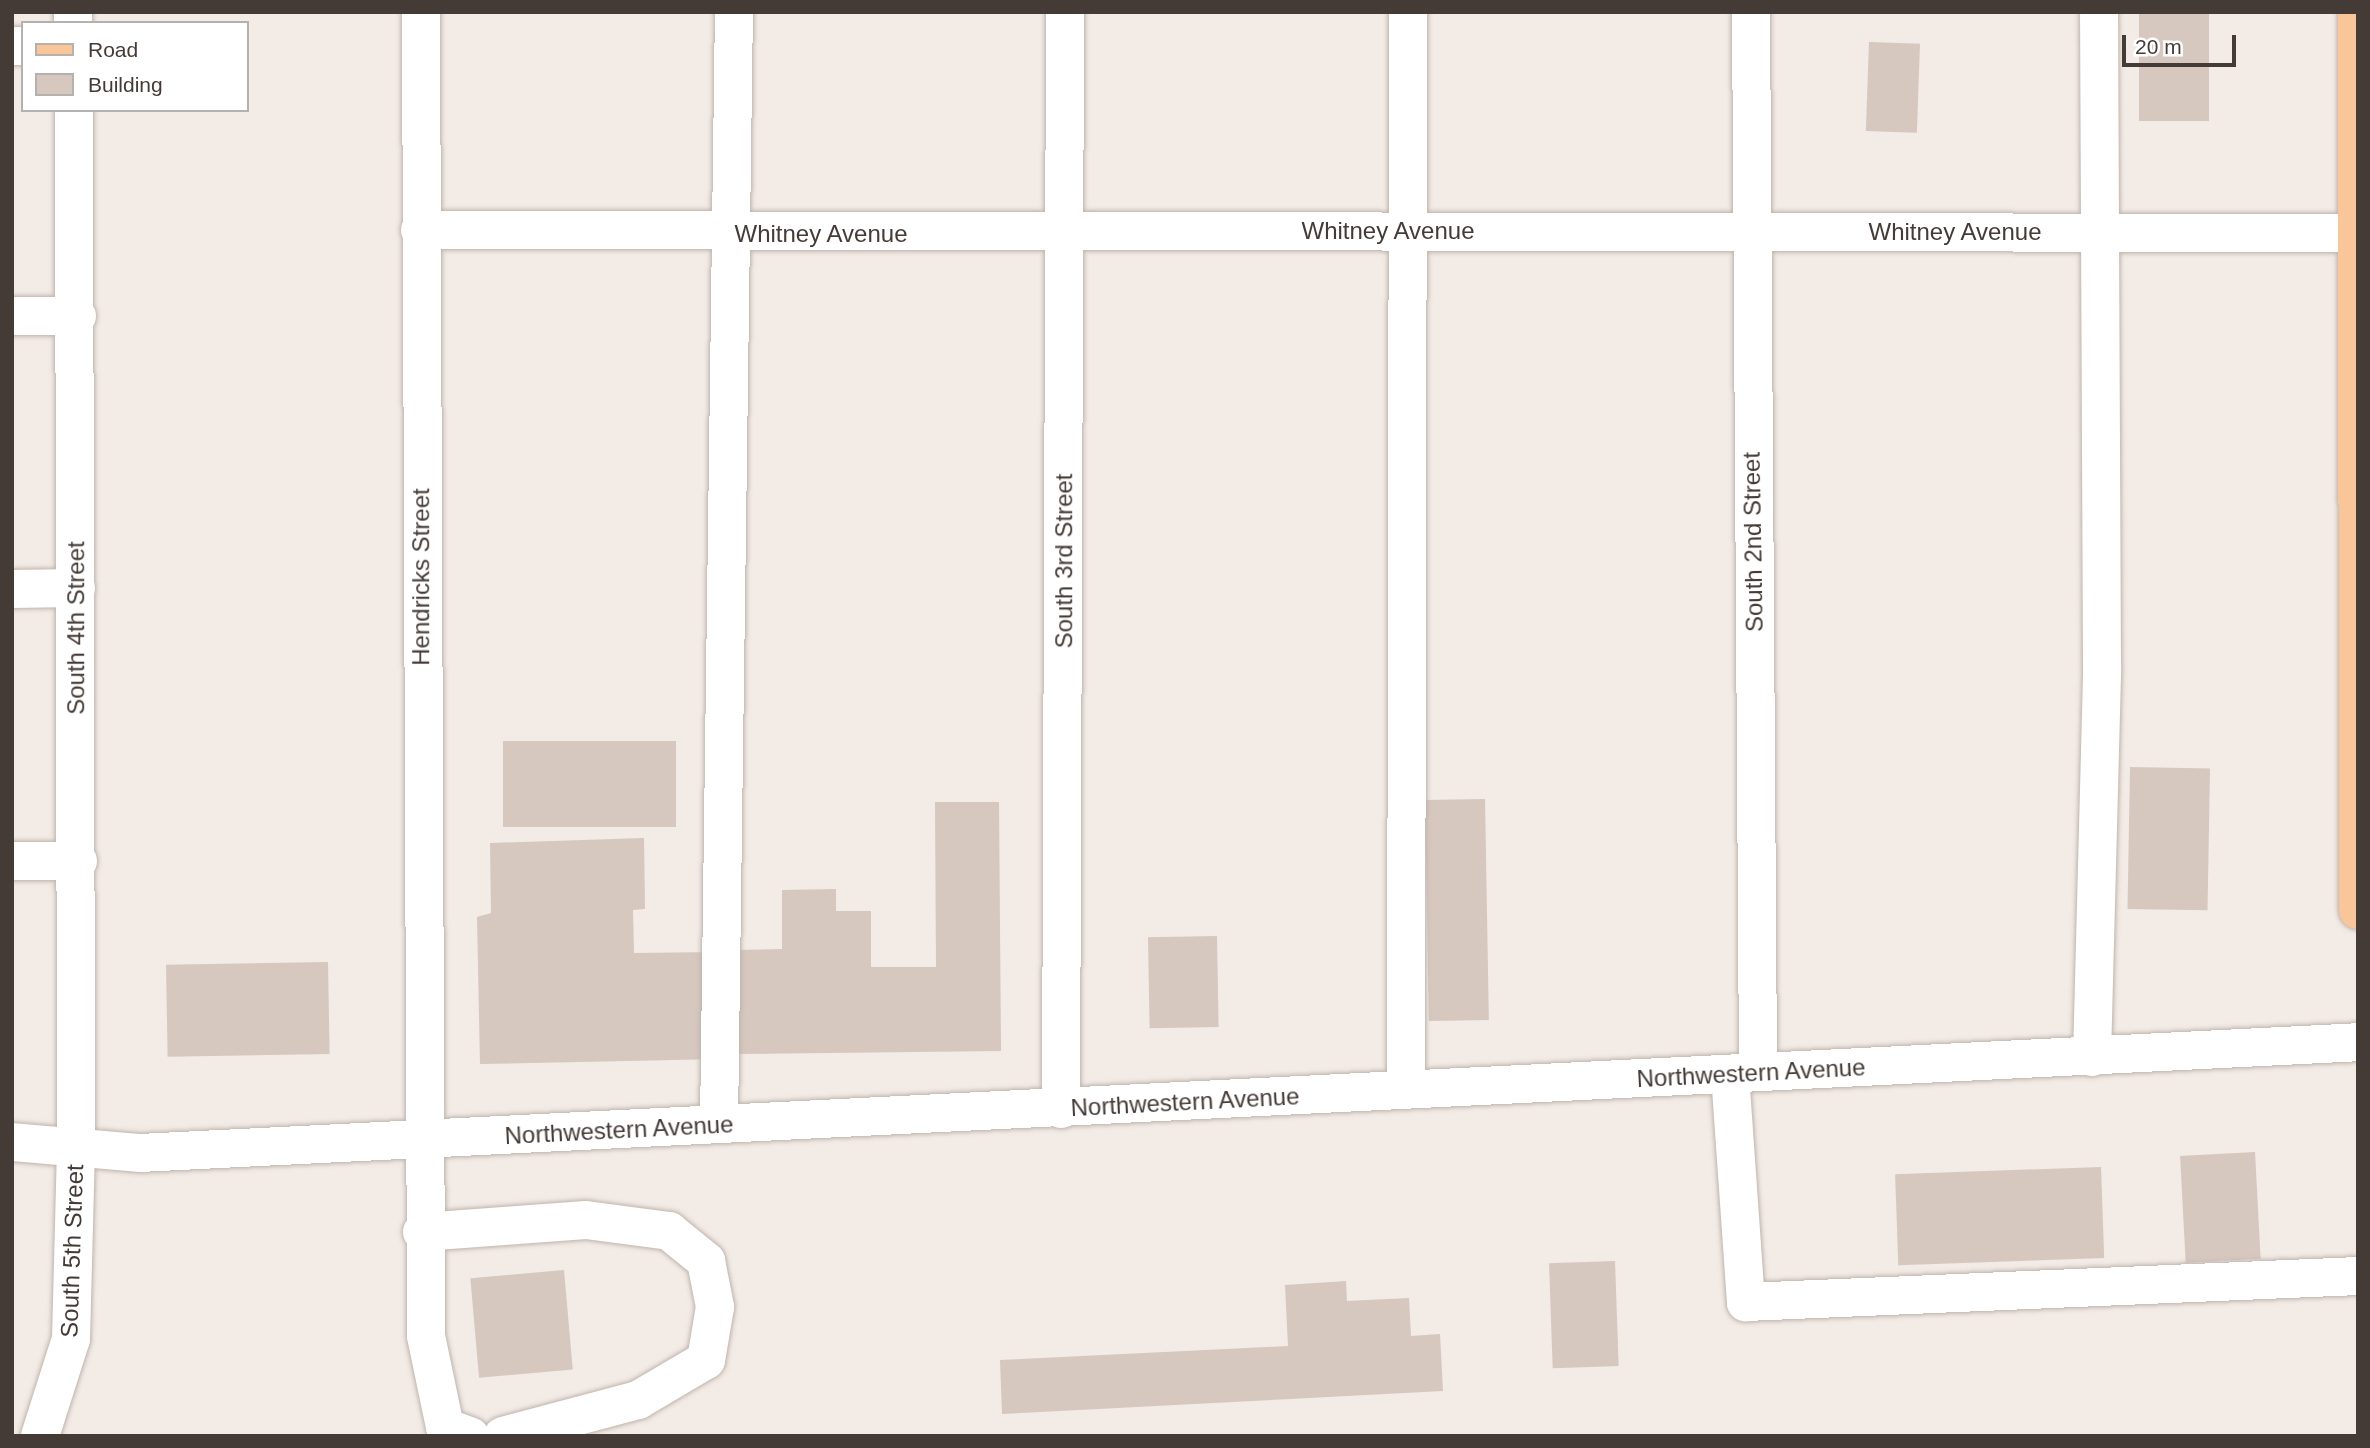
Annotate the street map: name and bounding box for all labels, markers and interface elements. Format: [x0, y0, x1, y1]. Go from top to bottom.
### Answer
legend [21, 21, 248, 112]
scale bar [2125, 21, 2239, 65]
text: 20 m [2135, 35, 2182, 58]
text: Road [88, 38, 138, 61]
text: Building [88, 73, 163, 96]
street label: Whitney Avenue [1301, 217, 1475, 245]
street label: Whitney Avenue [1868, 218, 2042, 246]
street label: Whitney Avenue [734, 220, 908, 248]
street label: South 2nd Street [1737, 452, 1769, 632]
street label: South 3rd Street [1050, 474, 1078, 648]
street label: Hendricks Street [407, 488, 435, 666]
street label: South 4th Street [62, 541, 90, 715]
street label: Northwestern Avenue [1635, 1053, 1867, 1093]
street label: Northwestern Avenue [1069, 1082, 1301, 1122]
street label: Northwestern Avenue [503, 1110, 735, 1150]
street label: South 5th Street [55, 1164, 89, 1338]

